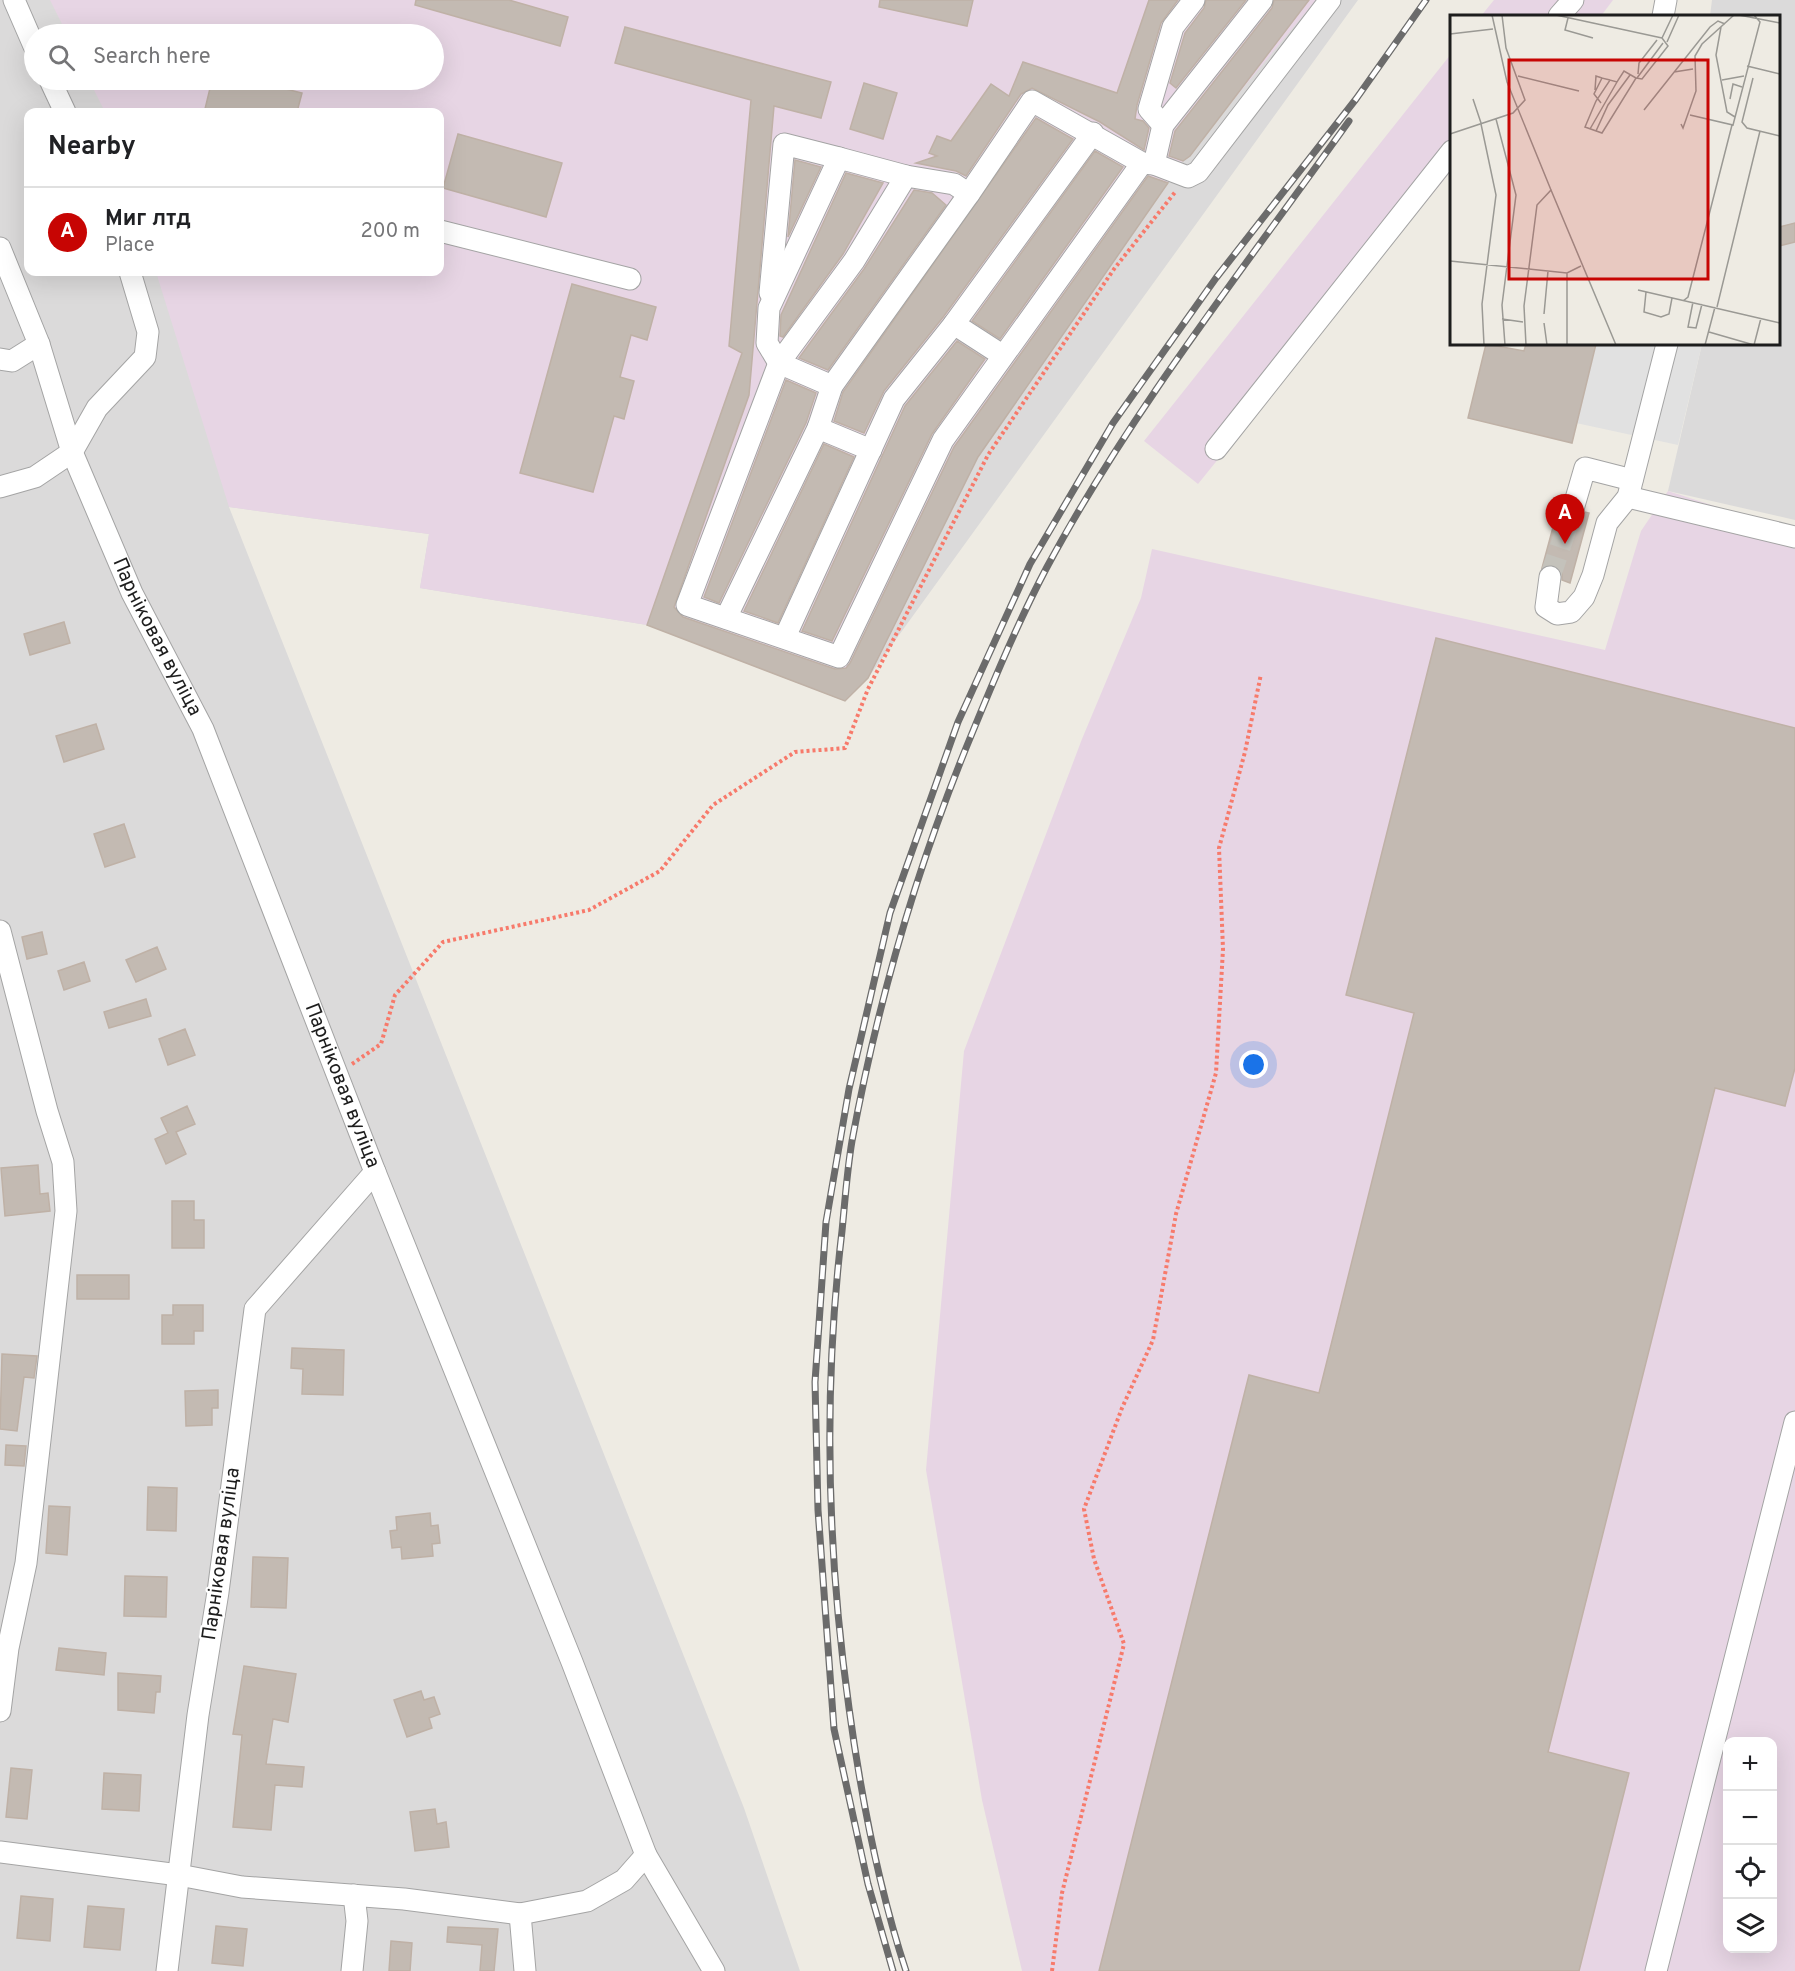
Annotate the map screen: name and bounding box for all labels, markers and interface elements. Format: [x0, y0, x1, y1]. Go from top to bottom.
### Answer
inset map [1450, 15, 1780, 345]
search box [24, 24, 444, 90]
icon: search [45, 41, 78, 74]
text: Search here [93, 44, 211, 71]
text: Nearby [48, 131, 136, 164]
text: Миг лтд [105, 206, 191, 233]
text: A [60, 219, 75, 245]
text: 200 m [361, 219, 420, 245]
text: Place [105, 233, 155, 259]
pin: A [1546, 494, 1584, 544]
street label: Парніковая вуліца [106, 554, 207, 721]
street label: Парніковая вуліца [298, 1000, 385, 1172]
your location [1239, 1050, 1268, 1079]
street label: Парніковая вуліца [197, 1466, 247, 1642]
map controls [1723, 1737, 1777, 1953]
button: + [1723, 1737, 1777, 1791]
button: − [1723, 1791, 1777, 1845]
button: locate [1723, 1845, 1777, 1899]
button: layers [1723, 1899, 1777, 1953]

